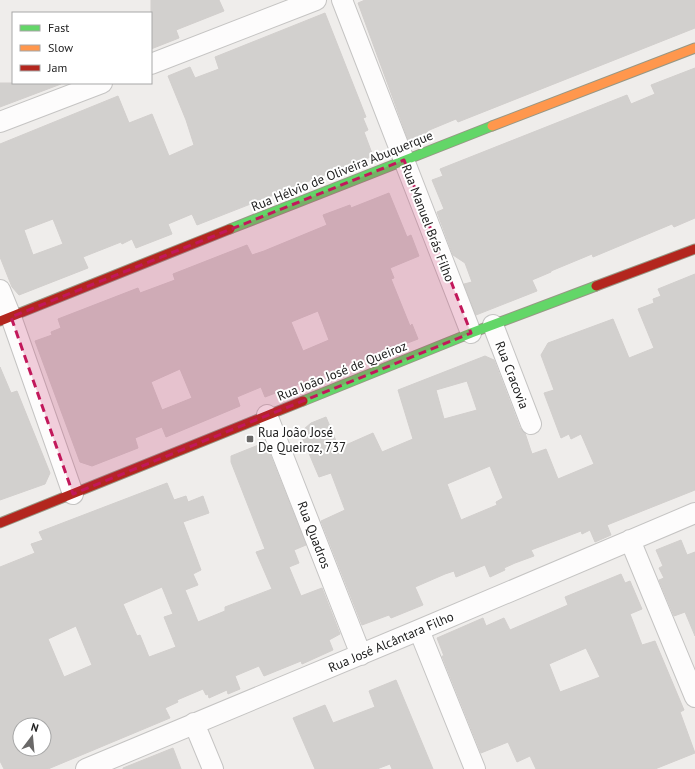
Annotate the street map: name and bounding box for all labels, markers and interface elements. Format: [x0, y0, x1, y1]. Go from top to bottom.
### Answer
legend [12, 12, 152, 84]
text: Fast [48, 20, 69, 35]
text: Slow [48, 40, 73, 55]
text: Jam [47, 60, 67, 75]
street label: Rua Hélvio de Oliveira Abuquerque [249, 127, 435, 215]
street label: Rua Manuel Brás Filho [398, 162, 458, 284]
street label: Rua João José de Queiroz [275, 337, 410, 405]
street label: Rua Cracovia [491, 339, 533, 411]
place label: Rua João José De Queiroz, 737 [258, 424, 346, 456]
marker: Rua João José De Queiroz, 737 [245, 434, 255, 444]
street label: Rua Quadros [293, 499, 335, 571]
street label: Rua José Alcântara Filho [326, 608, 456, 676]
north arrow [12, 717, 52, 757]
text: N [29, 720, 40, 735]

